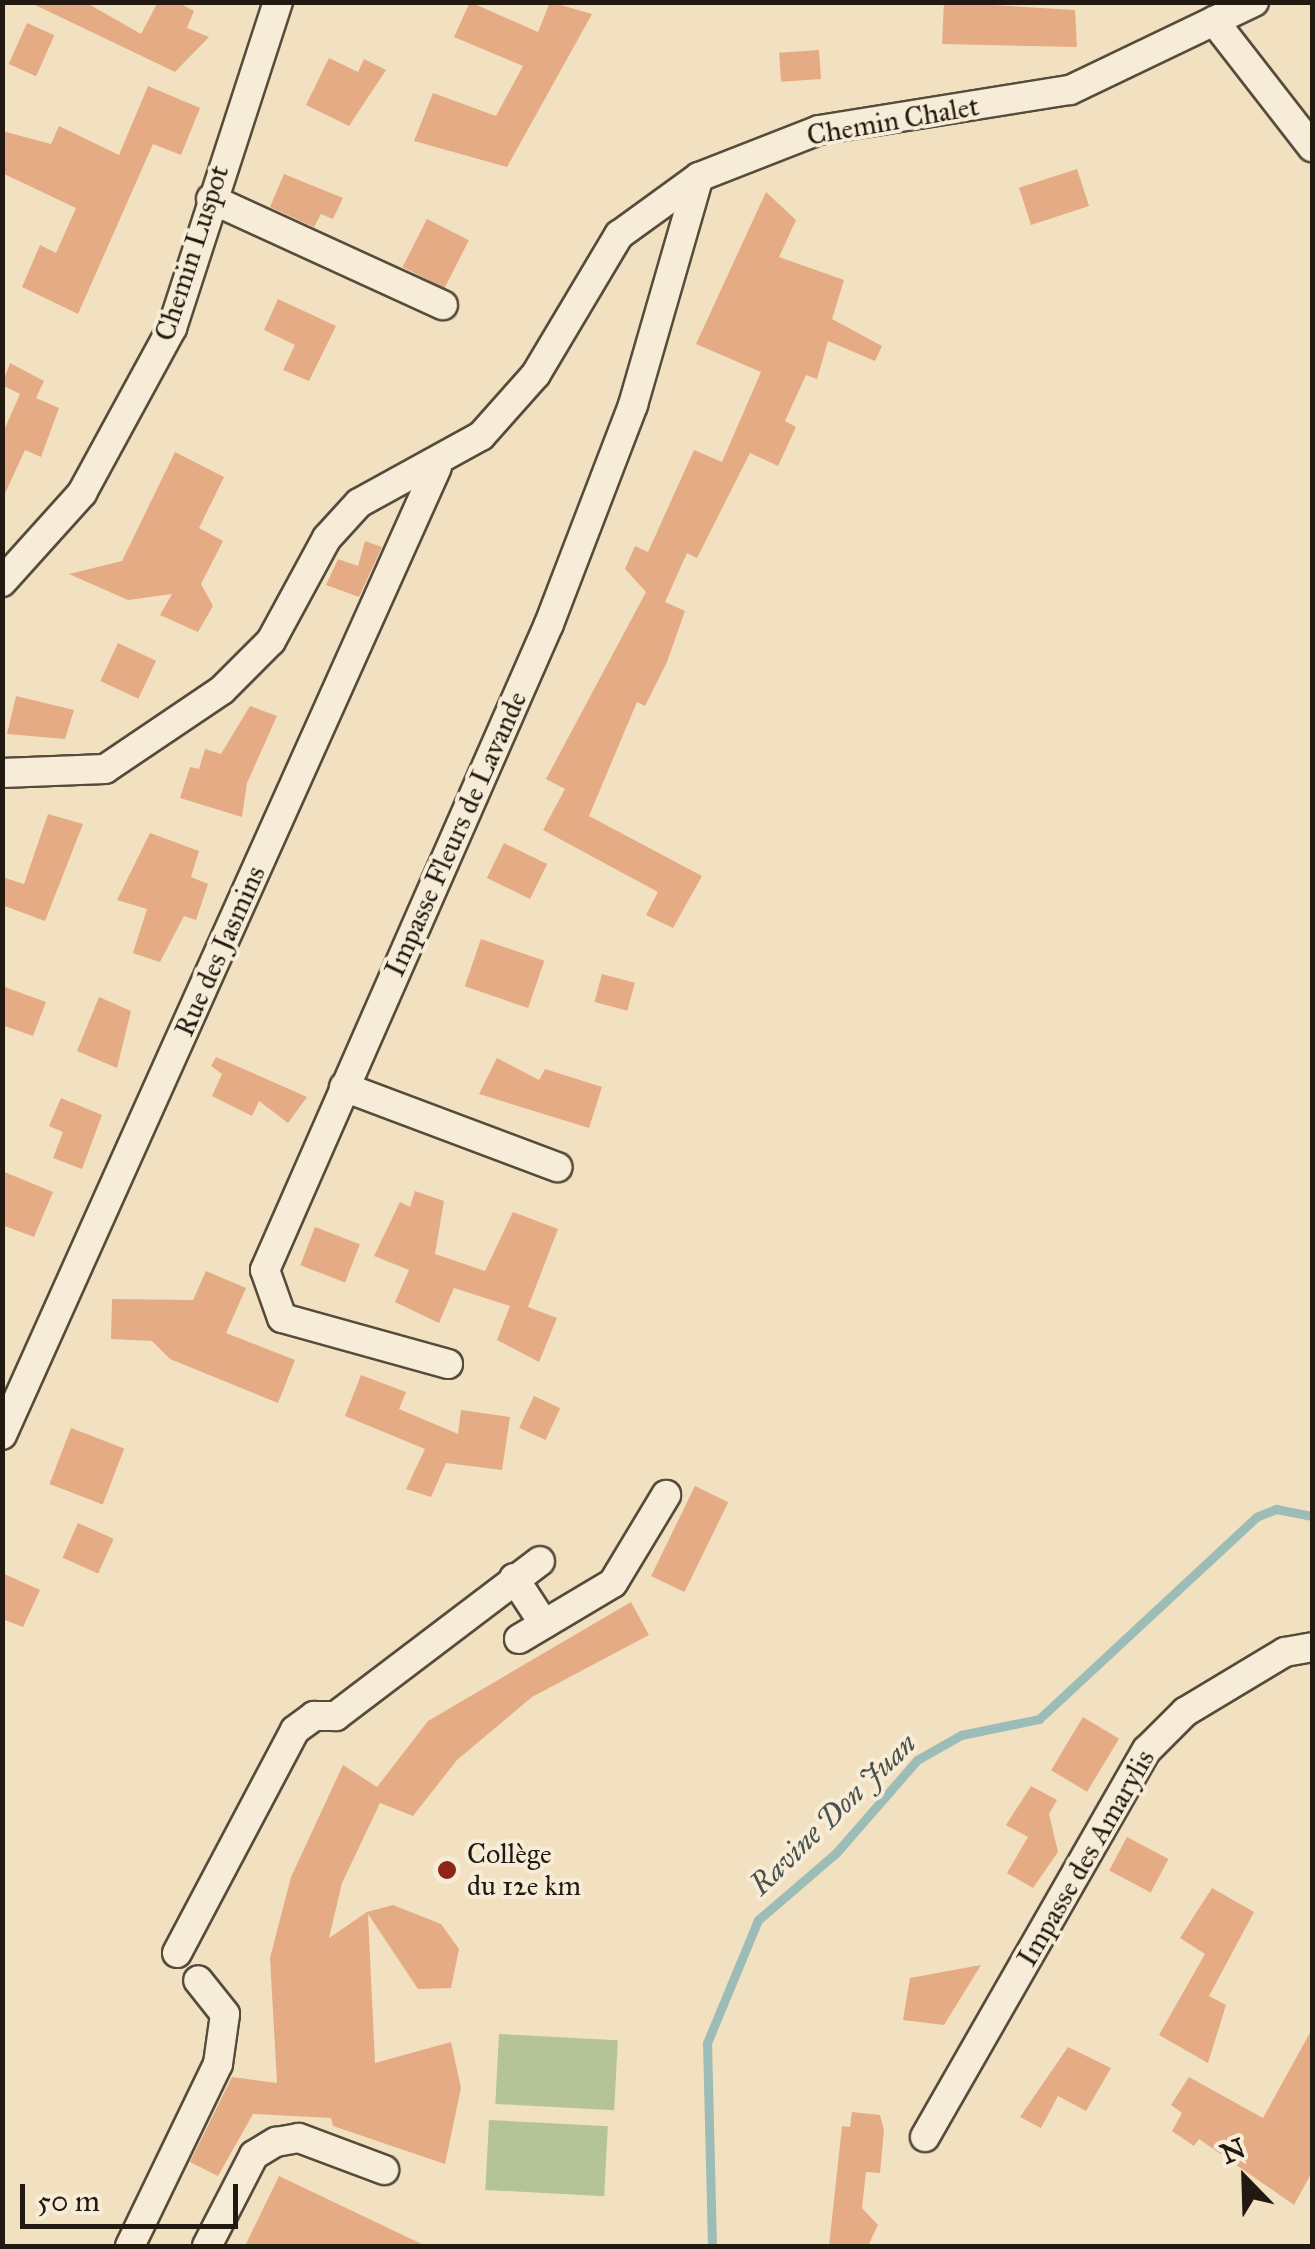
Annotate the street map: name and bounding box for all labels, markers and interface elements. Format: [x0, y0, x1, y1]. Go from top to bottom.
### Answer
street label: Chemin Chalet [804, 89, 982, 153]
street label: Chemin Luspot [148, 161, 236, 345]
street label: Impasse Fleurs de Lavande [378, 686, 534, 982]
street label: Rue des Jasmins [167, 860, 273, 1042]
water label: Ravine Don Juan [742, 1726, 924, 1902]
street label: Impasse des Amarylis [1010, 1744, 1162, 1972]
place label: Collège du 12e km [467, 1837, 581, 1903]
marker: Collège du 12e km [436, 1859, 458, 1881]
north arrow [1195, 2129, 1295, 2229]
text: N [1215, 2130, 1251, 2172]
scale bar [25, 2164, 242, 2226]
text: 50 m [37, 2183, 100, 2219]

